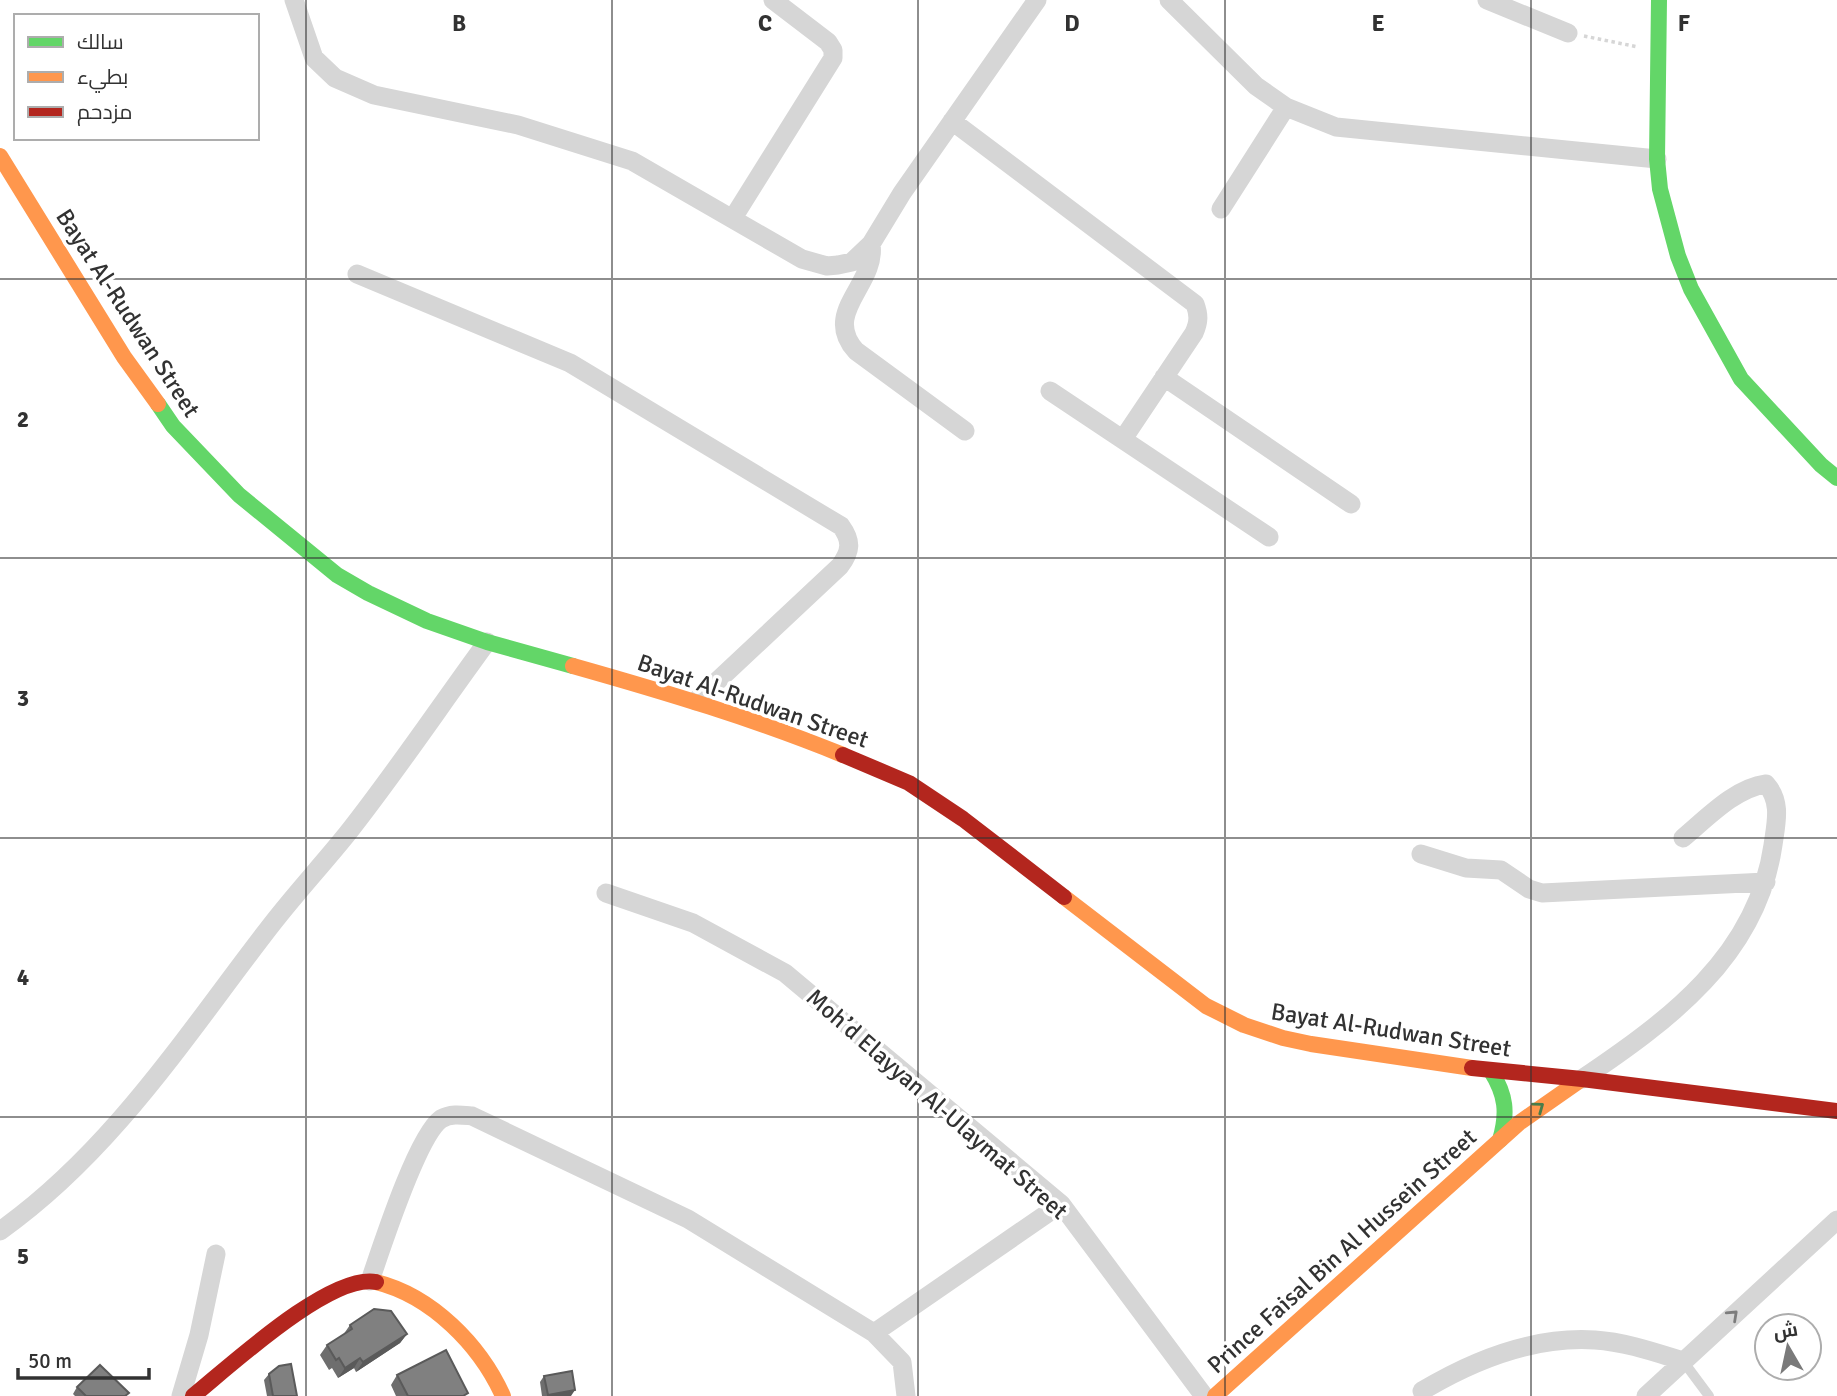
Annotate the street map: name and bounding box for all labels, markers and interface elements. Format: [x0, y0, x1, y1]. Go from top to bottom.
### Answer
text: B [452, 9, 466, 38]
text: C [758, 9, 772, 38]
text: D [1064, 9, 1080, 38]
text: E [1371, 9, 1385, 38]
text: F [1678, 9, 1690, 38]
legend [14, 14, 259, 140]
text: سالك [77, 29, 124, 55]
text: بطيء [77, 64, 128, 93]
text: مزدحم [77, 99, 132, 126]
street label: Bayat Al-Rudwan Street [49, 203, 207, 423]
text: 2 [17, 405, 29, 434]
street label: Bayat Al-Rudwan Street [633, 647, 873, 755]
text: 3 [17, 684, 29, 713]
text: 4 [17, 963, 29, 992]
street label: Moh’d Elayyan Al-Ulaymat Street [800, 982, 1074, 1226]
street label: Bayat Al-Rudwan Street [1269, 996, 1513, 1064]
one-way arrow [1531, 1103, 1544, 1115]
street label: Prince Faisal Bin Al Hussein Street [1201, 1122, 1483, 1380]
text: 5 [17, 1242, 29, 1271]
one-way arrow [1725, 1311, 1738, 1323]
north arrow [1753, 1312, 1823, 1382]
text: ش [1772, 1317, 1799, 1345]
scale bar [18, 1336, 149, 1380]
text: 50 m [28, 1348, 72, 1374]

